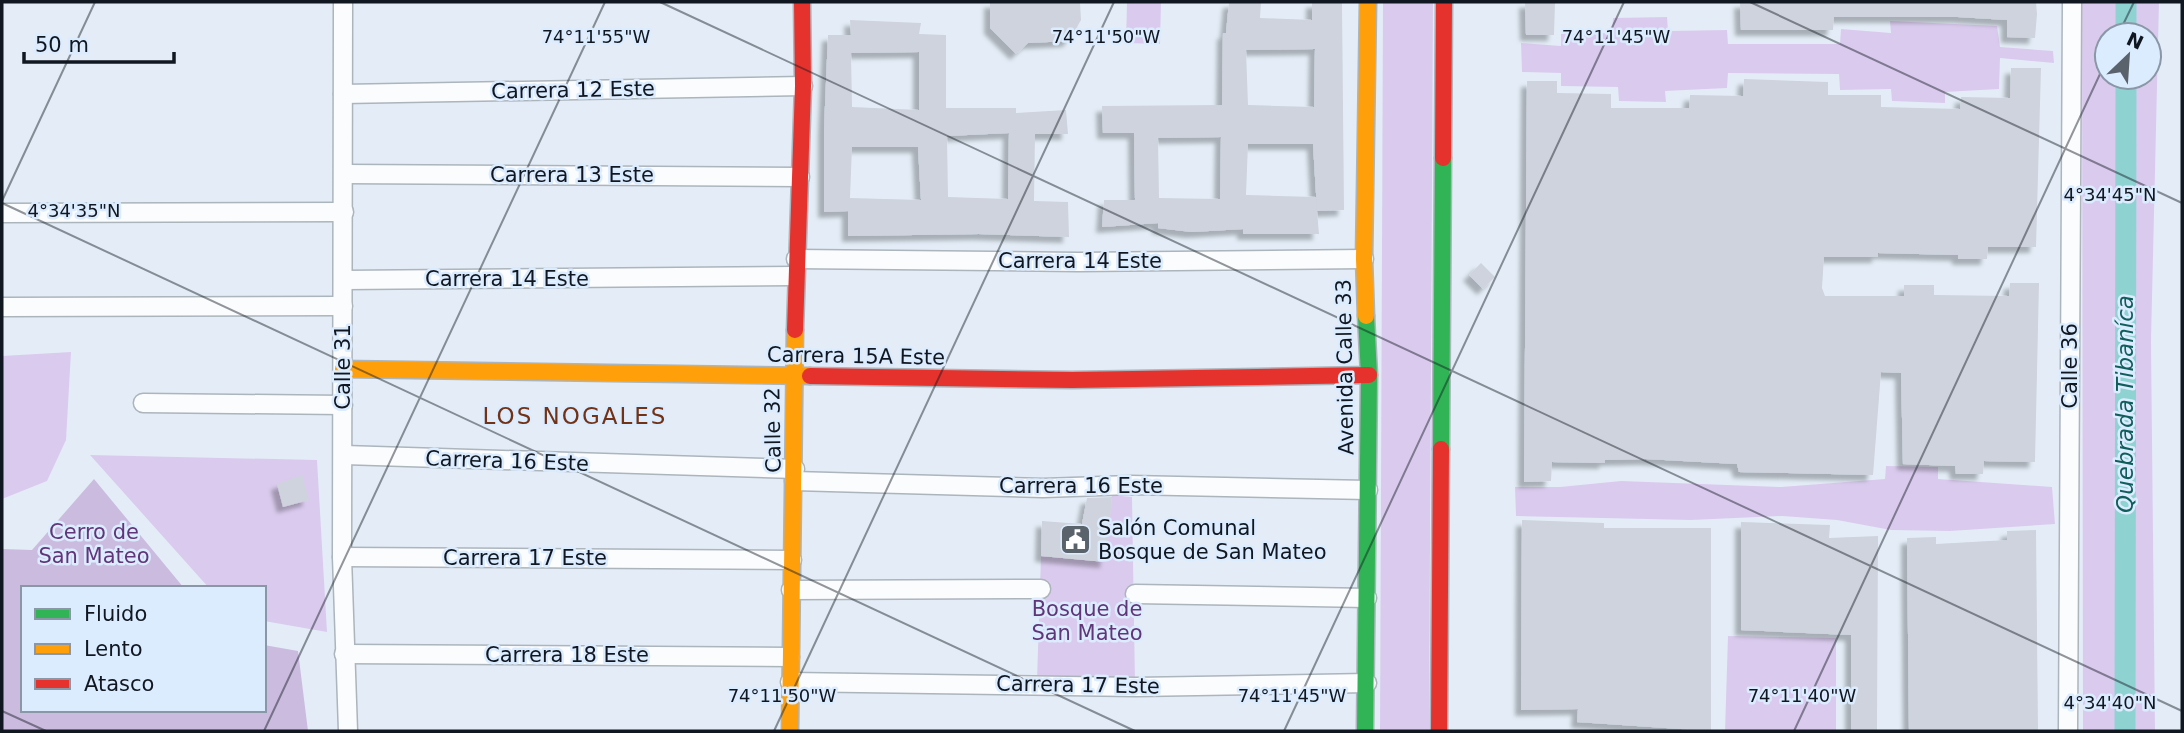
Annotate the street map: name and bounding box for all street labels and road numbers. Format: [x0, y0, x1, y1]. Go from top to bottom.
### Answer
street label: Carrera 12 Este [491, 77, 655, 103]
street label: Carrera 13 Este [490, 163, 654, 187]
street label: Carrera 14 Este [998, 249, 1162, 273]
street label: Carrera 14 Este [425, 267, 589, 291]
street label: Avenida Calle 33 [1331, 279, 1359, 455]
street label: Calle 36 [2058, 323, 2082, 409]
street label: Calle 31 [331, 324, 355, 410]
street label: Carrera 15A Este [767, 342, 945, 370]
street label: Calle 32 [760, 387, 786, 473]
street label: Carrera 16 Este [425, 446, 589, 476]
street label: Carrera 16 Este [999, 474, 1163, 498]
street label: Carrera 17 Este [443, 546, 607, 570]
street label: Carrera 18 Este [485, 643, 649, 667]
street label: Carrera 17 Este [996, 672, 1160, 698]

